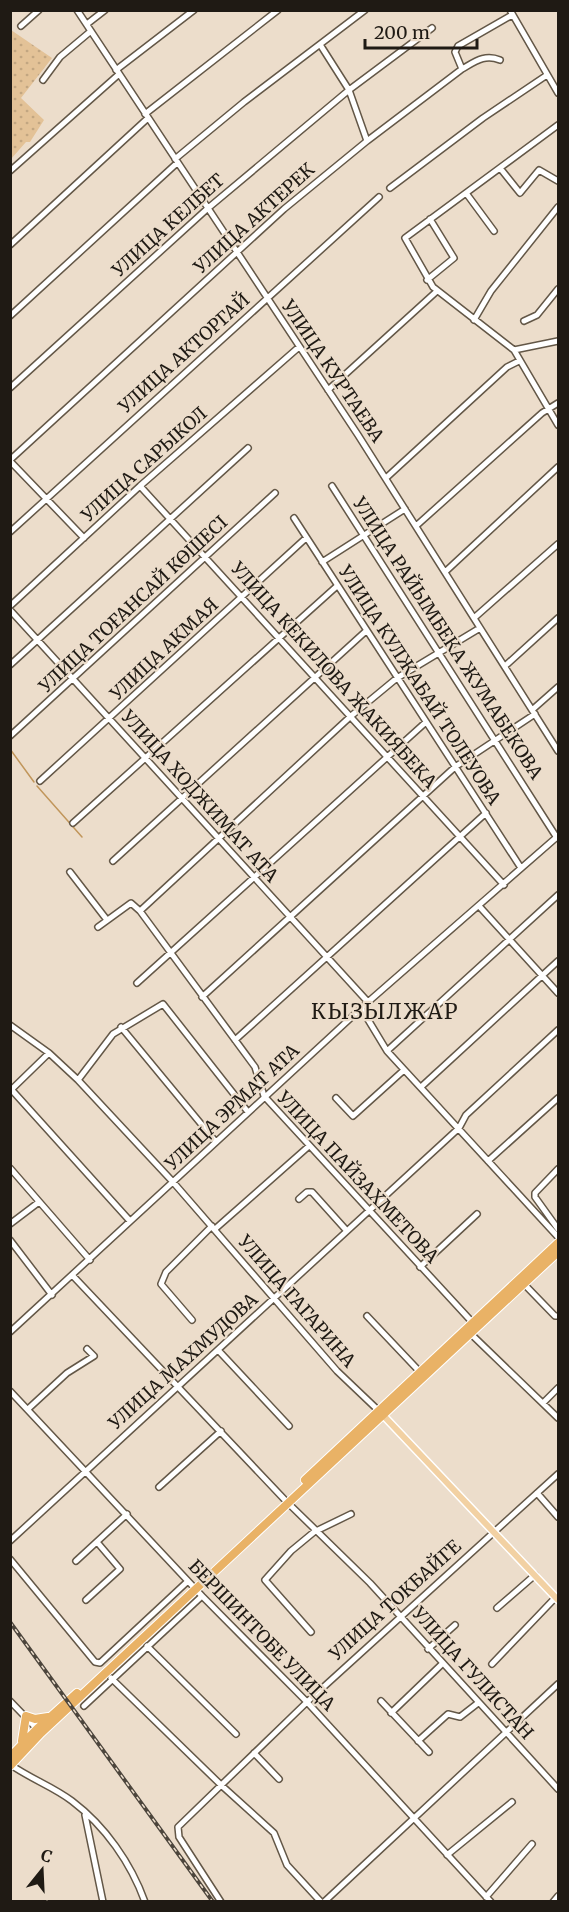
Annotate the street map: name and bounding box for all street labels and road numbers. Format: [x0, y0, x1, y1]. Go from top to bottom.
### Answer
street label: УЛИЦА АКТЕРЕК [188, 158, 319, 279]
street label: УЛИЦА КЕЛБЕТ [106, 168, 229, 282]
street label: УЛИЦА АКТОРГАЙ [113, 288, 254, 418]
street label: УЛИЦА КУРТАЕВА [276, 295, 389, 447]
street label: УЛИЦА САРЫКОЛ [76, 402, 212, 527]
street label: УЛИЦА РАЙЫМБЕКА ЖУМАБЕКОВА [348, 492, 548, 784]
street label: УЛИЦА ТОҒАНСАЙ КӨШЕСІ [33, 511, 232, 698]
street label: УЛИЦА КЕКИЛОВА ЖАКИЯБЕКА [225, 556, 442, 793]
street label: УЛИЦА КУЛЖАБАЙ ТОЛЕУОВА [333, 560, 506, 809]
street label: УЛИЦА АКМАЯ [104, 593, 223, 706]
street label: УЛИЦА ХОДЖИМАТ АТА [116, 704, 284, 887]
street label: УЛИЦА ЭРМАТ АТА [160, 1039, 304, 1176]
street label: УЛИЦА ПАЙЗАХМЕТОВА [272, 1085, 444, 1268]
street label: УЛИЦА ГАГАРИНА [233, 1229, 361, 1372]
street label: УЛИЦА МАХМУДОВА [103, 1288, 263, 1435]
street label: УЛИЦА ТОКБАЙГЕ [324, 1534, 466, 1666]
street label: БЕРШИНТОБЕ УЛИЦА [184, 1555, 340, 1716]
street label: УЛИЦА ГУЛИСТАН [407, 1601, 538, 1744]

